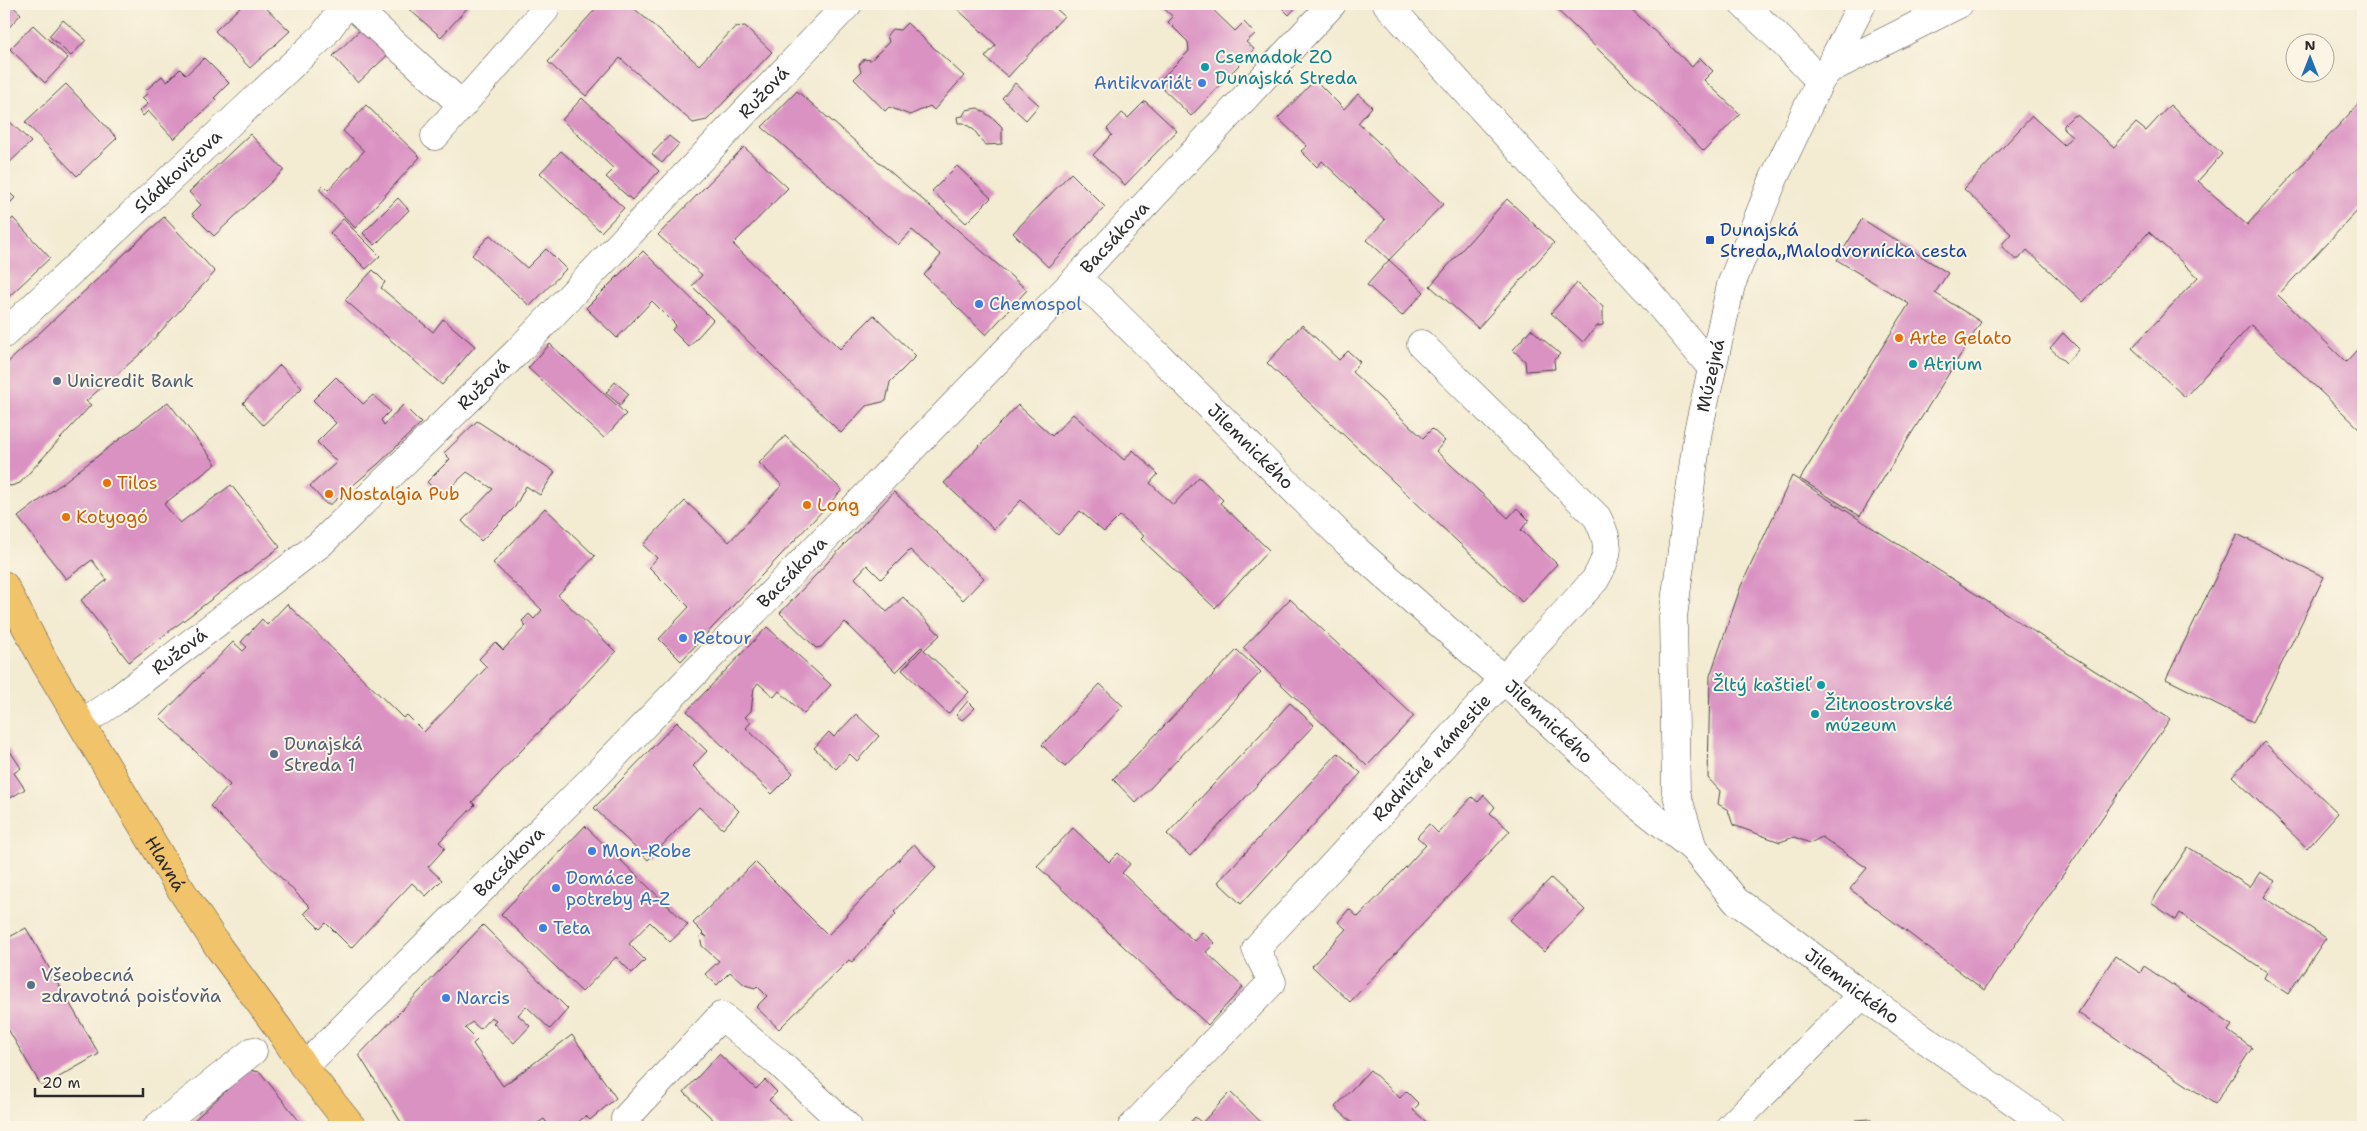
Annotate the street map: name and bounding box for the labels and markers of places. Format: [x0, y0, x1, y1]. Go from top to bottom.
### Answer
place label: Csemadok ZO Dunajská Streda [1215, 45, 1357, 90]
marker: Csemadok ZO Dunajská Streda [1199, 61, 1211, 73]
place label: Antikvariát [1094, 71, 1192, 95]
marker: Antikvariát [1196, 77, 1208, 89]
place label: Dunajská Streda,,Malodvornícka cesta [1720, 218, 1967, 263]
marker: Dunajská Streda,,Malodvornícka cesta [1704, 234, 1716, 246]
place label: Chemospol [989, 292, 1083, 316]
marker: Chemospol [973, 298, 985, 310]
place label: Arte Gelato [1909, 326, 2012, 350]
marker: Arte Gelato [1893, 332, 1905, 344]
place label: Atrium [1923, 352, 1982, 376]
marker: Atrium [1907, 358, 1919, 370]
place label: Unicredit Bank [67, 369, 194, 393]
marker: Unicredit Bank [51, 375, 63, 387]
place label: Tilos [117, 471, 158, 495]
marker: Tilos [101, 477, 113, 489]
place label: Nostalgia Pub [339, 482, 460, 506]
marker: Nostalgia Pub [323, 488, 335, 500]
place label: Long [817, 493, 859, 517]
marker: Long [801, 499, 813, 511]
place label: Kotyogó [76, 505, 148, 529]
marker: Kotyogó [60, 511, 72, 523]
place label: Retour [693, 626, 752, 650]
marker: Retour [677, 632, 689, 644]
place label: Žltý kaštieľ [1713, 673, 1812, 697]
marker: Žltý kaštieľ [1815, 679, 1827, 691]
place label: Žitnoostrovské múzeum [1825, 692, 1953, 737]
marker: Žitnoostrovské múzeum [1809, 708, 1821, 720]
place label: Dunajská Streda 1 [284, 732, 362, 777]
marker: Dunajská Streda 1 [268, 748, 280, 760]
place label: Mon-Robe [602, 839, 692, 863]
marker: Mon-Robe [586, 845, 598, 857]
place label: Domáce potreby A-Z [566, 866, 670, 911]
marker: Domáce potreby A-Z [550, 882, 562, 894]
place label: Teta [553, 916, 590, 940]
marker: Teta [537, 922, 549, 934]
place label: Všeobecná zdravotná poisťovňa [41, 963, 221, 1008]
marker: Všeobecná zdravotná poisťovňa [25, 979, 37, 991]
place label: Narcis [456, 986, 510, 1010]
marker: Narcis [440, 992, 452, 1004]

